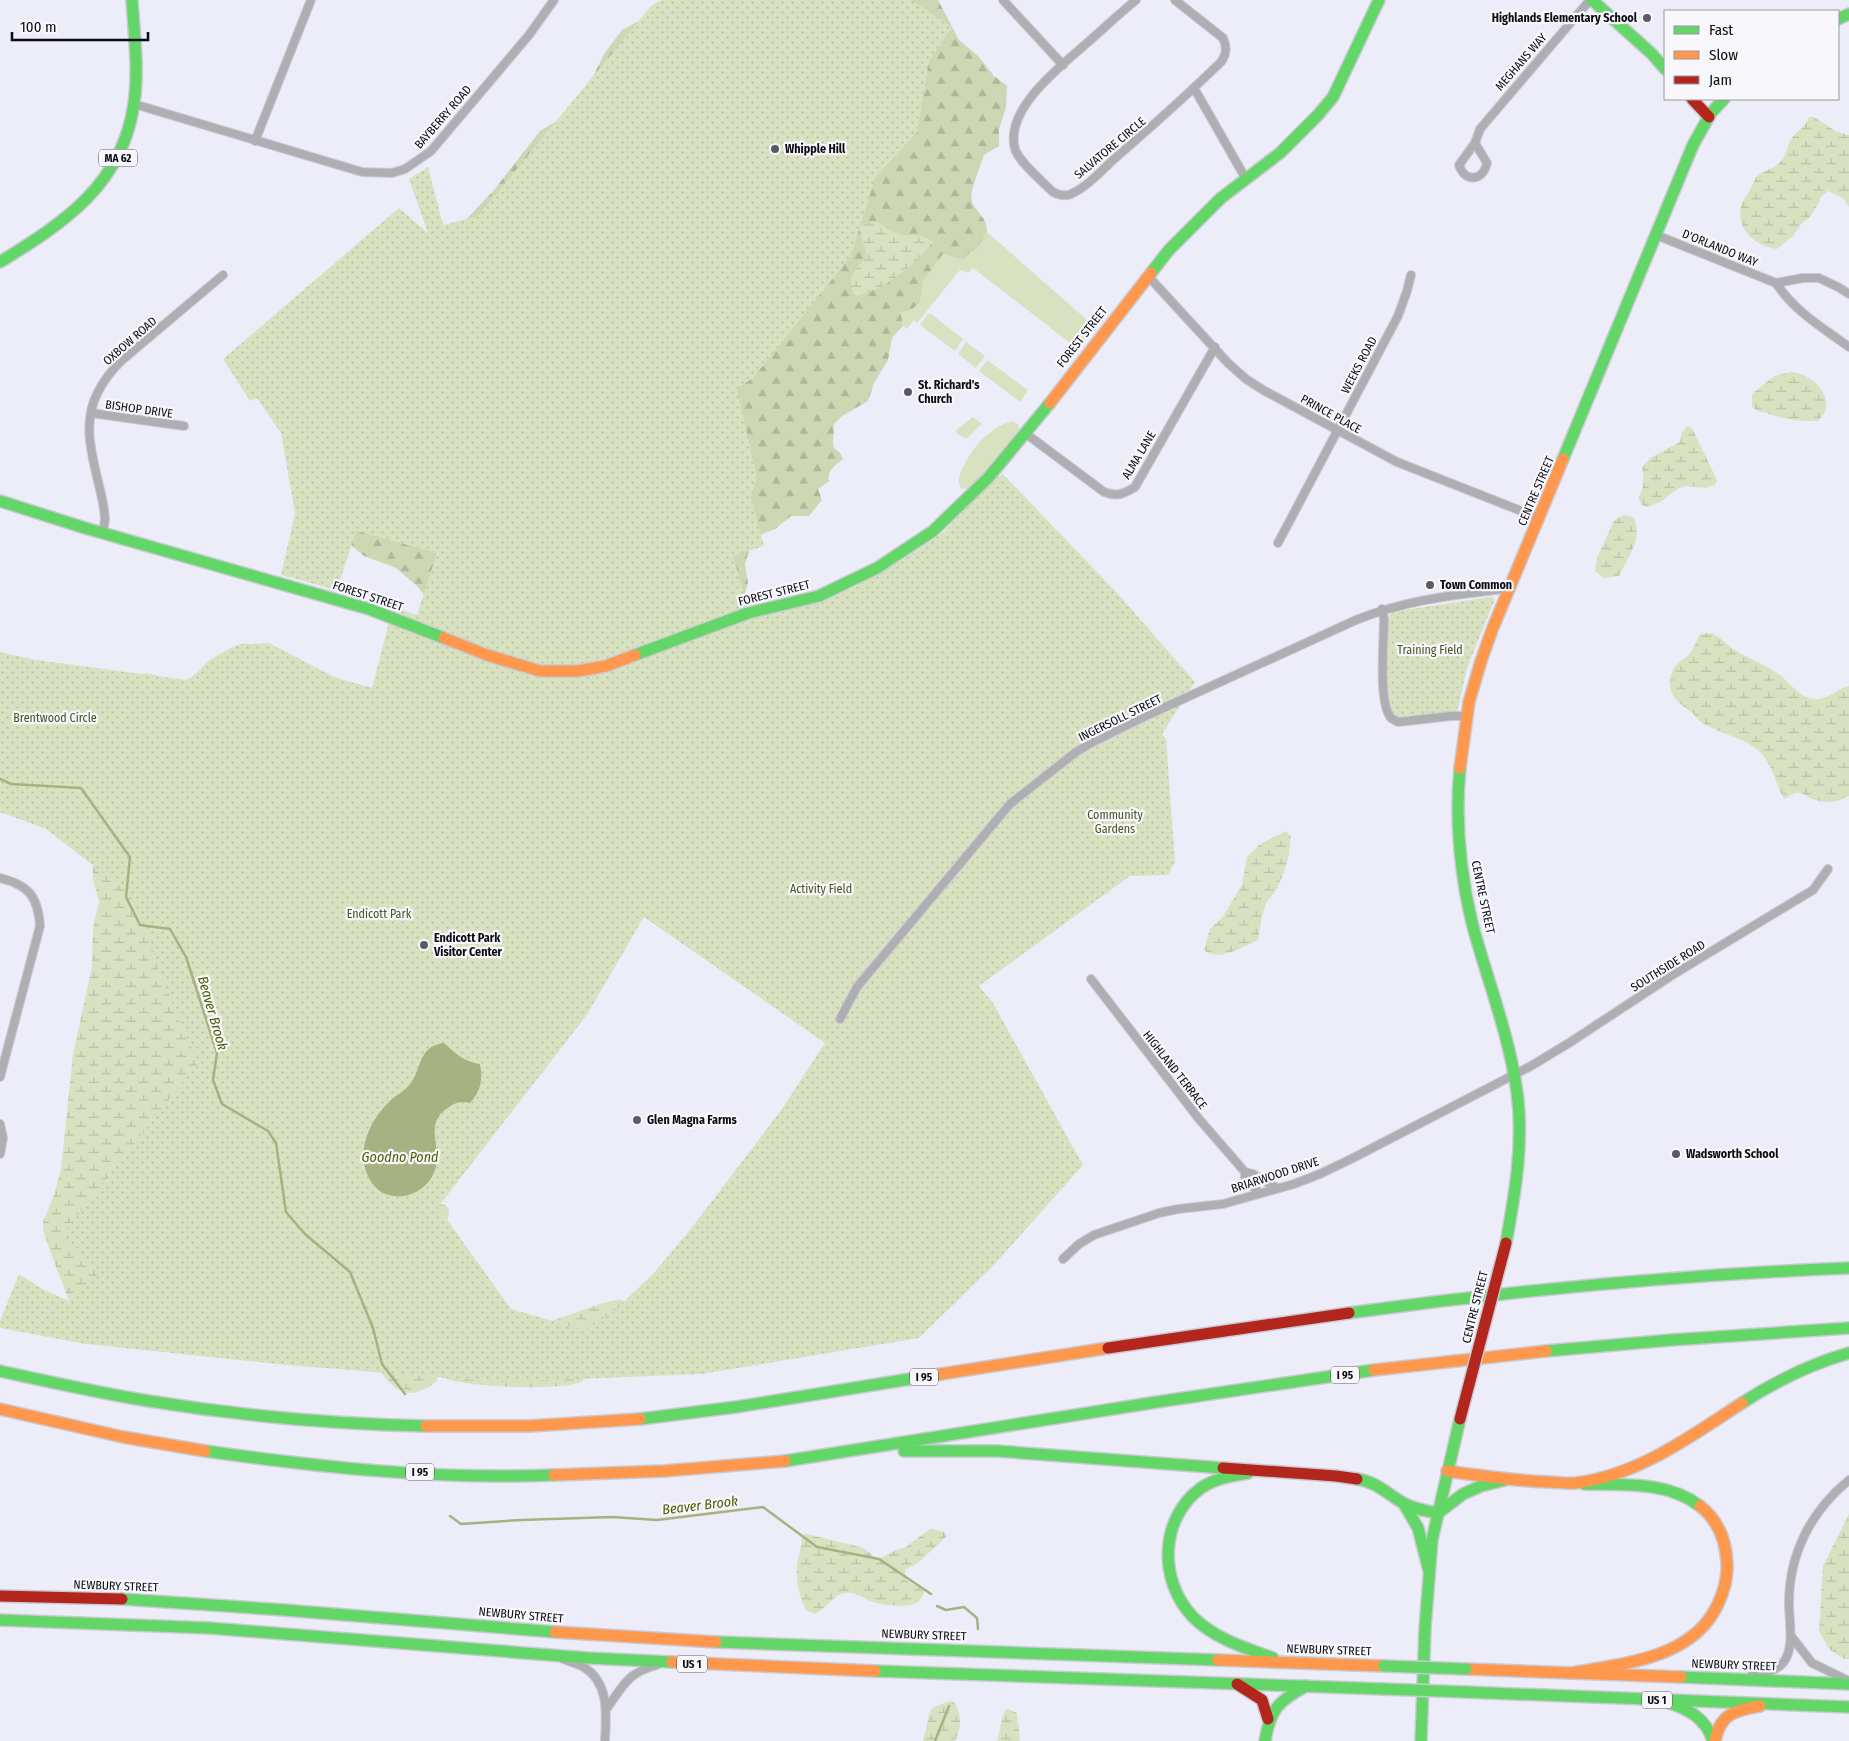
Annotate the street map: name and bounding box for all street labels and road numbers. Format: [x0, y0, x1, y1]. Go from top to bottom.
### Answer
street label: MEGHANS WAY [1492, 31, 1550, 93]
street label: BAYBERRY ROAD [412, 83, 474, 151]
street label: SALVATORE CIRCLE [1072, 114, 1149, 182]
road number: MA 62 [99, 150, 137, 167]
street label: D'ORLANDO WAY [1680, 226, 1760, 270]
street label: FOREST STREET [1054, 303, 1110, 370]
street label: OXBOW ROAD [100, 314, 160, 368]
street label: WEEKS ROAD [1338, 334, 1380, 396]
street label: PRINCE PLACE [1298, 392, 1364, 437]
street label: BISHOP DRIVE [104, 397, 174, 421]
street label: ALMA LANE [1119, 428, 1159, 482]
street label: CENTRE STREET [1515, 454, 1557, 528]
street label: FOREST STREET [737, 577, 812, 609]
street label: FOREST STREET [331, 578, 405, 614]
street label: INGERSOLL STREET [1076, 692, 1164, 744]
street label: CENTRE STREET [1468, 859, 1498, 935]
street label: SOUTHSIDE ROAD [1628, 938, 1708, 994]
street label: HIGHLAND TERRACE [1140, 1028, 1210, 1112]
street label: BRIARWOOD DRIVE [1229, 1154, 1321, 1196]
street label: CENTRE STREET [1459, 1269, 1491, 1345]
road number: I 95 [1331, 1366, 1359, 1384]
road number: I 95 [910, 1368, 938, 1385]
road number: I 95 [406, 1464, 434, 1480]
street label: NEWBURY STREET [73, 1578, 159, 1594]
street label: NEWBURY STREET [478, 1604, 564, 1626]
street label: NEWBURY STREET [881, 1627, 967, 1643]
street label: NEWBURY STREET [1286, 1642, 1372, 1658]
road number: US 1 [677, 1656, 707, 1672]
street label: NEWBURY STREET [1691, 1657, 1777, 1673]
road number: US 1 [1642, 1692, 1672, 1708]

